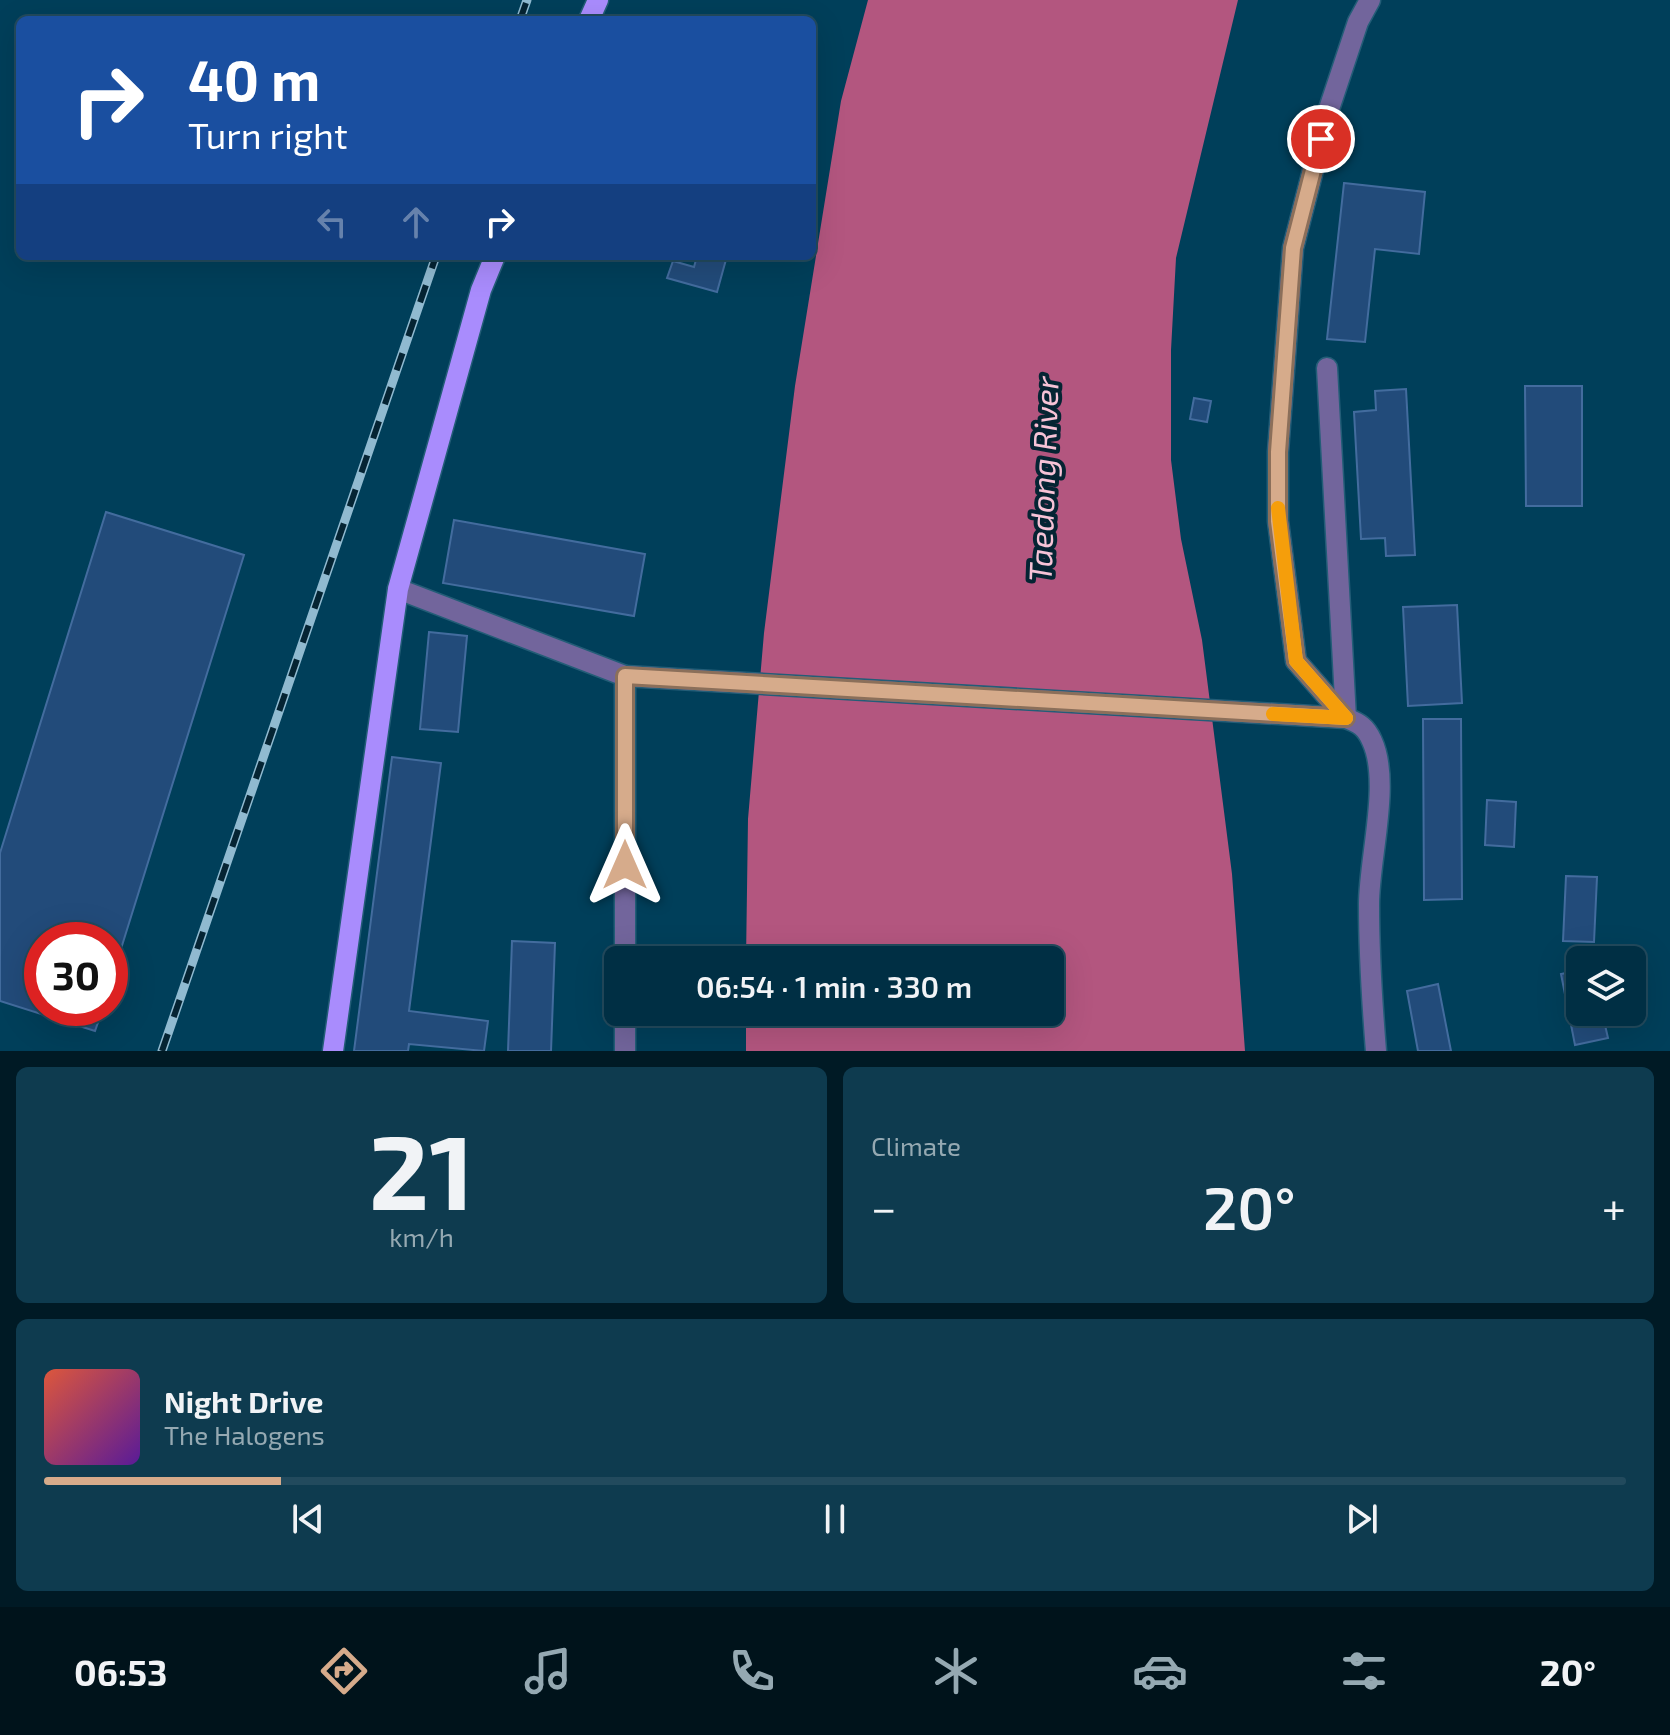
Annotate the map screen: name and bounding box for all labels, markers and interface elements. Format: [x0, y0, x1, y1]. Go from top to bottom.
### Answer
text: 40 m [188, 45, 320, 112]
icon: right [56, 48, 160, 152]
pin [1287, 105, 1355, 173]
text: Turn right [188, 113, 348, 156]
icon: arrive [1299, 117, 1343, 161]
icon: left [310, 200, 354, 244]
icon: ahead [394, 200, 438, 244]
icon: right [478, 200, 522, 244]
water label: Taedong River [1019, 374, 1066, 582]
position arrow [583, 823, 667, 907]
speed limit sign: 30 [24, 922, 128, 1026]
map controls [1566, 946, 1646, 1026]
button: layers [1566, 946, 1646, 1026]
text: 06:54 · 1 min · 330 m [696, 968, 972, 1004]
text: 21 [369, 1106, 474, 1231]
text: Climate [871, 1130, 961, 1161]
text: 20° [1203, 1170, 1296, 1242]
text: − [871, 1180, 897, 1233]
text: + [1602, 1180, 1626, 1233]
text: km/h [389, 1221, 454, 1252]
text: Night Drive [164, 1383, 323, 1419]
text: The Halogens [164, 1419, 325, 1450]
icon: previous [286, 1497, 330, 1541]
icon: pause [813, 1497, 857, 1541]
icon: next [1340, 1497, 1384, 1541]
icon: directions [316, 1643, 372, 1699]
icon: music [520, 1643, 576, 1699]
icon: phone [724, 1643, 780, 1699]
icon: climate [928, 1643, 984, 1699]
icon: car [1132, 1643, 1188, 1699]
icon: filters [1336, 1643, 1392, 1699]
text: 06:53 [74, 1650, 168, 1693]
text: 20° [1540, 1650, 1596, 1693]

